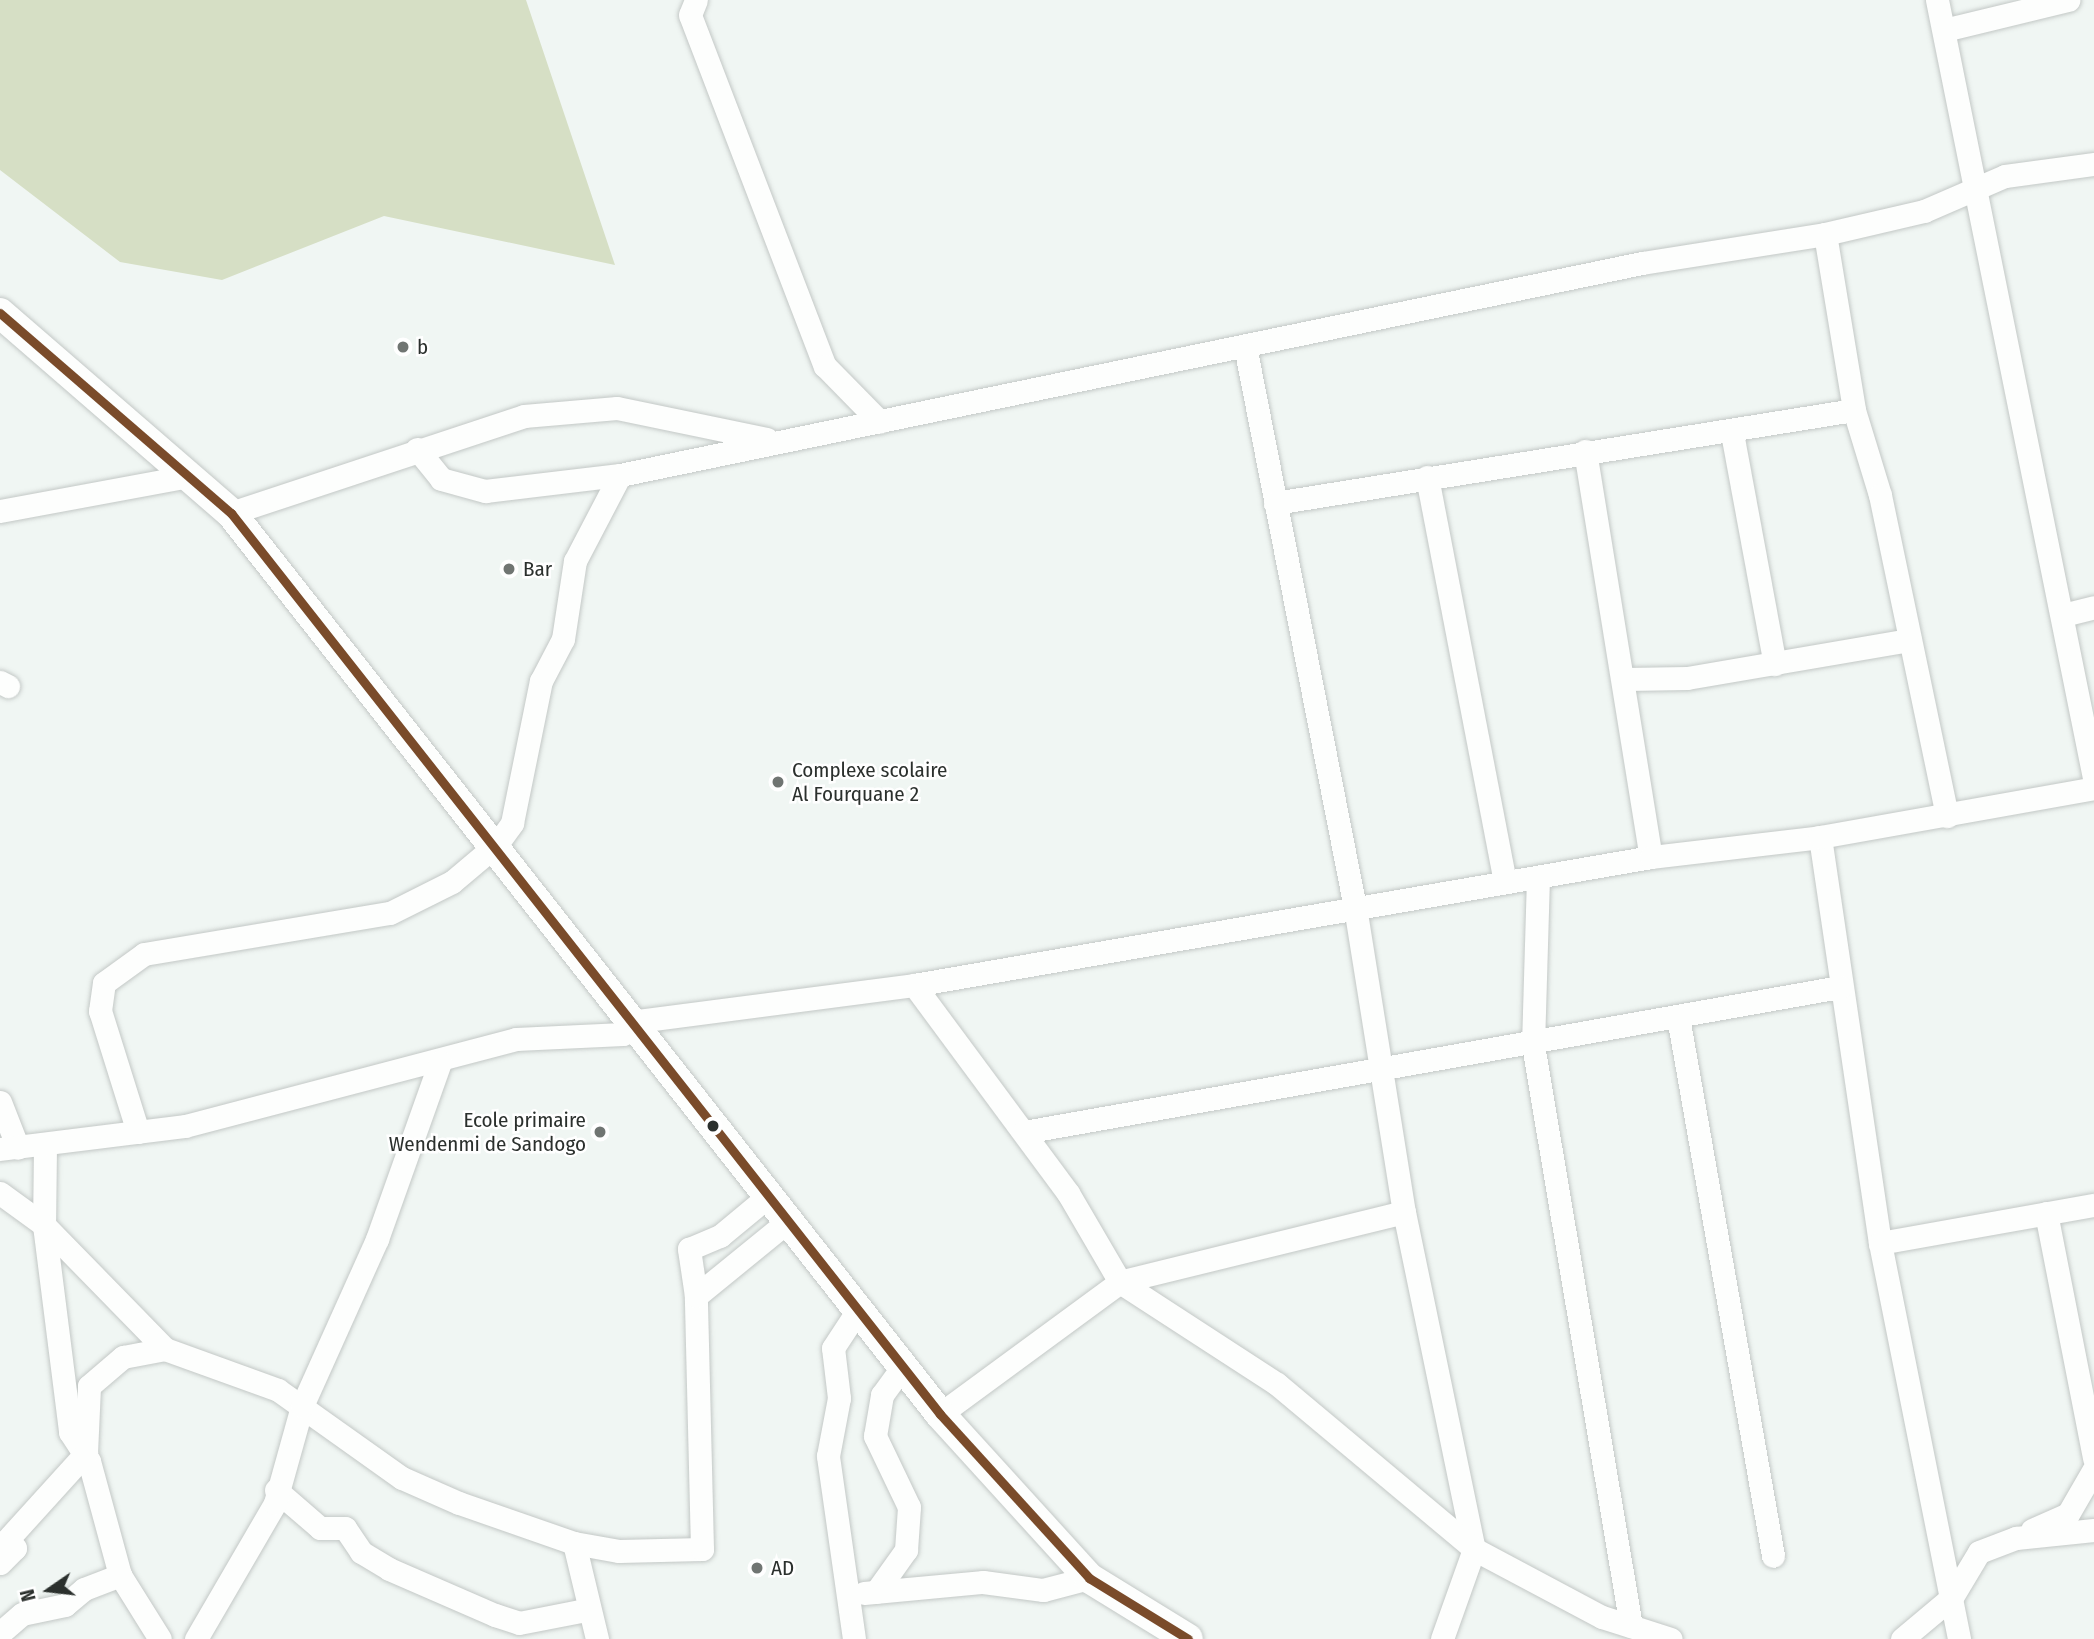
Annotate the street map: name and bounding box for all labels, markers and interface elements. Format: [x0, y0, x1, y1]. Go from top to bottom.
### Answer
place label: b [417, 334, 428, 360]
marker: b [395, 339, 411, 355]
place label: Bar [523, 556, 552, 582]
marker: Bar [501, 561, 517, 577]
place label: Complexe scolaire Al Fourquane 2 [792, 757, 947, 807]
marker: Complexe scolaire Al Fourquane 2 [770, 774, 786, 790]
place label: Ecole primaire Wendenmi de Sandogo [389, 1107, 586, 1157]
unlabelled marker [706, 1119, 720, 1133]
marker: Ecole primaire Wendenmi de Sandogo [592, 1124, 608, 1140]
north arrow [14, 1555, 84, 1625]
place label: AD [771, 1555, 794, 1581]
marker: AD [749, 1560, 765, 1576]
text: N [16, 1587, 41, 1604]

